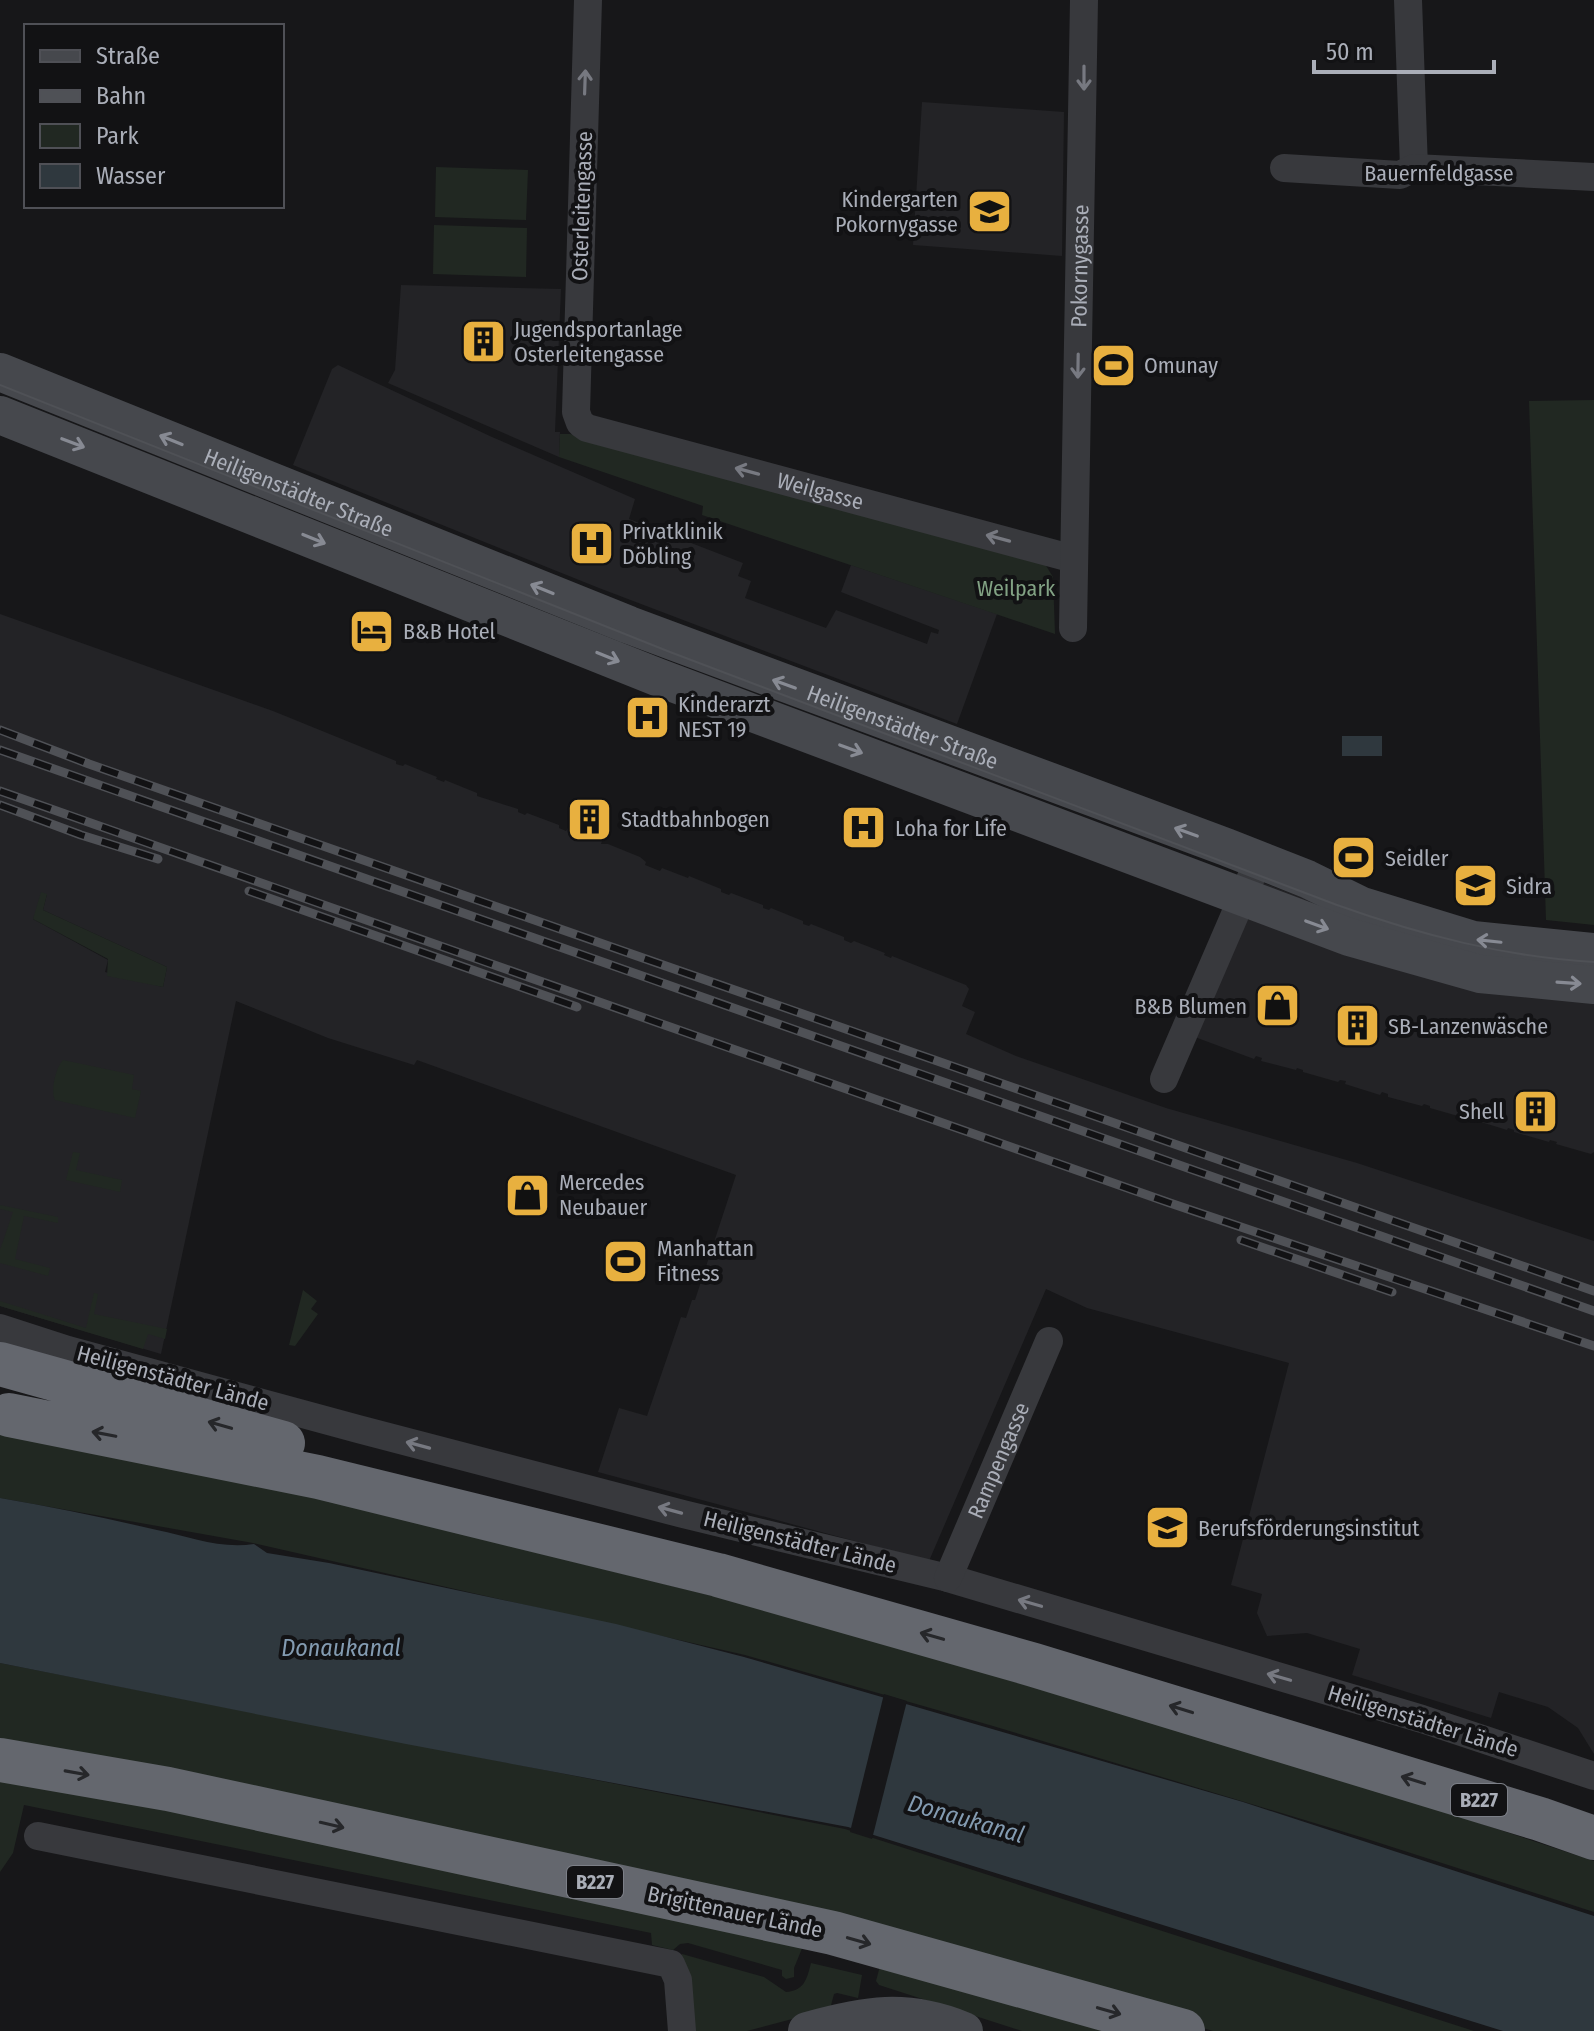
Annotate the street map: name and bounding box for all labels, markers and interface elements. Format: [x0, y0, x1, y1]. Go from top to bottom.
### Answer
legend [24, 24, 284, 208]
scale bar [1314, 24, 1494, 74]
text: 50 m [1326, 38, 1374, 66]
text: Straße [96, 42, 160, 70]
one-way arrow [1076, 64, 1092, 91]
one-way arrow [578, 69, 593, 96]
text: Bahn [96, 82, 146, 110]
text: Park [96, 122, 139, 150]
street label: Osterleitengasse [566, 131, 598, 281]
street label: Bauernfeldgasse [1364, 160, 1514, 187]
text: Wasser [96, 162, 166, 190]
place label: Kindergarten Pokornygasse [835, 186, 958, 238]
school or university icon: Kindergarten Pokornygasse [965, 188, 1013, 236]
street label: Pokornygasse [1065, 204, 1094, 328]
place label: Jugendsportanlage Osterleitengasse [514, 316, 683, 368]
building icon: Jugendsportanlage Osterleitengasse [459, 318, 507, 366]
sports icon: Omunay [1089, 341, 1137, 389]
one-way arrow [1071, 352, 1086, 379]
place label: Omunay [1144, 352, 1218, 379]
one-way arrow [159, 432, 184, 446]
one-way arrow [60, 437, 85, 451]
street label: Heiligenstädter Straße [200, 442, 397, 542]
one-way arrow [735, 463, 761, 478]
street label: Weilgasse [774, 466, 866, 515]
place label: Privatklinik Döbling [622, 518, 723, 570]
hospital icon: Privatklinik Döbling [567, 520, 615, 568]
one-way arrow [986, 530, 1012, 545]
one-way arrow [301, 533, 326, 547]
park label: Weilpark [977, 575, 1056, 602]
one-way arrow [530, 581, 555, 596]
hotel icon: B&B Hotel [348, 607, 396, 655]
place label: B&B Hotel [403, 618, 496, 645]
one-way arrow [595, 651, 620, 665]
one-way arrow [772, 676, 797, 690]
street label: Heiligenstädter Straße [803, 679, 1002, 775]
place label: Kinderarzt NEST 19 [678, 691, 771, 743]
hospital icon: Kinderarzt NEST 19 [623, 693, 671, 741]
one-way arrow [838, 743, 862, 757]
building icon: Stadtbahnbogen [566, 795, 614, 843]
hospital icon: Loha for Life [840, 804, 888, 852]
place label: Stadtbahnbogen [621, 806, 770, 833]
place label: Loha for Life [895, 815, 1007, 842]
one-way arrow [1174, 823, 1199, 838]
sports icon: Seidler [1330, 834, 1378, 882]
place label: Seidler [1385, 845, 1449, 872]
school or university icon: Sidra [1451, 862, 1499, 910]
place label: Sidra [1506, 873, 1552, 900]
one-way arrow [1304, 919, 1328, 933]
one-way arrow [1476, 934, 1502, 949]
one-way arrow [1555, 976, 1582, 991]
shop icon: B&B Blumen [1254, 982, 1302, 1030]
place label: B&B Blumen [1134, 993, 1247, 1020]
building icon: SB-Lanzenwäsche [1333, 1002, 1381, 1050]
place label: SB-Lanzenwäsche [1388, 1013, 1548, 1040]
building icon: Shell [1511, 1087, 1559, 1135]
place label: Shell [1459, 1098, 1504, 1125]
place label: Mercedes Neubauer [559, 1169, 647, 1221]
shop icon: Mercedes Neubauer [504, 1171, 552, 1219]
place label: Manhattan Fitness [657, 1235, 754, 1287]
sports icon: Manhattan Fitness [602, 1237, 650, 1285]
street label: Heiligenstädter Lände [74, 1339, 272, 1417]
street label: Rampengasse [962, 1398, 1035, 1522]
one-way arrow [208, 1417, 234, 1432]
one-way arrow [92, 1426, 117, 1441]
one-way arrow [406, 1436, 432, 1451]
one-way arrow [657, 1502, 683, 1517]
school or university icon: Berufsförderungsinstitut [1143, 1504, 1191, 1552]
street label: Heiligenstädter Lände [701, 1505, 899, 1579]
place label: Berufsförderungsinstitut [1198, 1515, 1420, 1542]
one-way arrow [1018, 1595, 1043, 1609]
one-way arrow [919, 1628, 945, 1643]
water label: Donaukanal [281, 1634, 401, 1662]
one-way arrow [1267, 1669, 1293, 1684]
street label: Heiligenstädter Lände [1324, 1679, 1522, 1763]
one-way arrow [1169, 1701, 1194, 1715]
one-way arrow [64, 1767, 89, 1782]
one-way arrow [1401, 1772, 1426, 1786]
road number: B227 [1451, 1784, 1507, 1816]
water label: Donaukanal [905, 1789, 1027, 1849]
one-way arrow [318, 1818, 344, 1833]
road number: B227 [567, 1866, 623, 1898]
street label: Brigittenauer Lände [645, 1880, 825, 1944]
one-way arrow [846, 1934, 872, 1949]
one-way arrow [1096, 2004, 1122, 2019]

